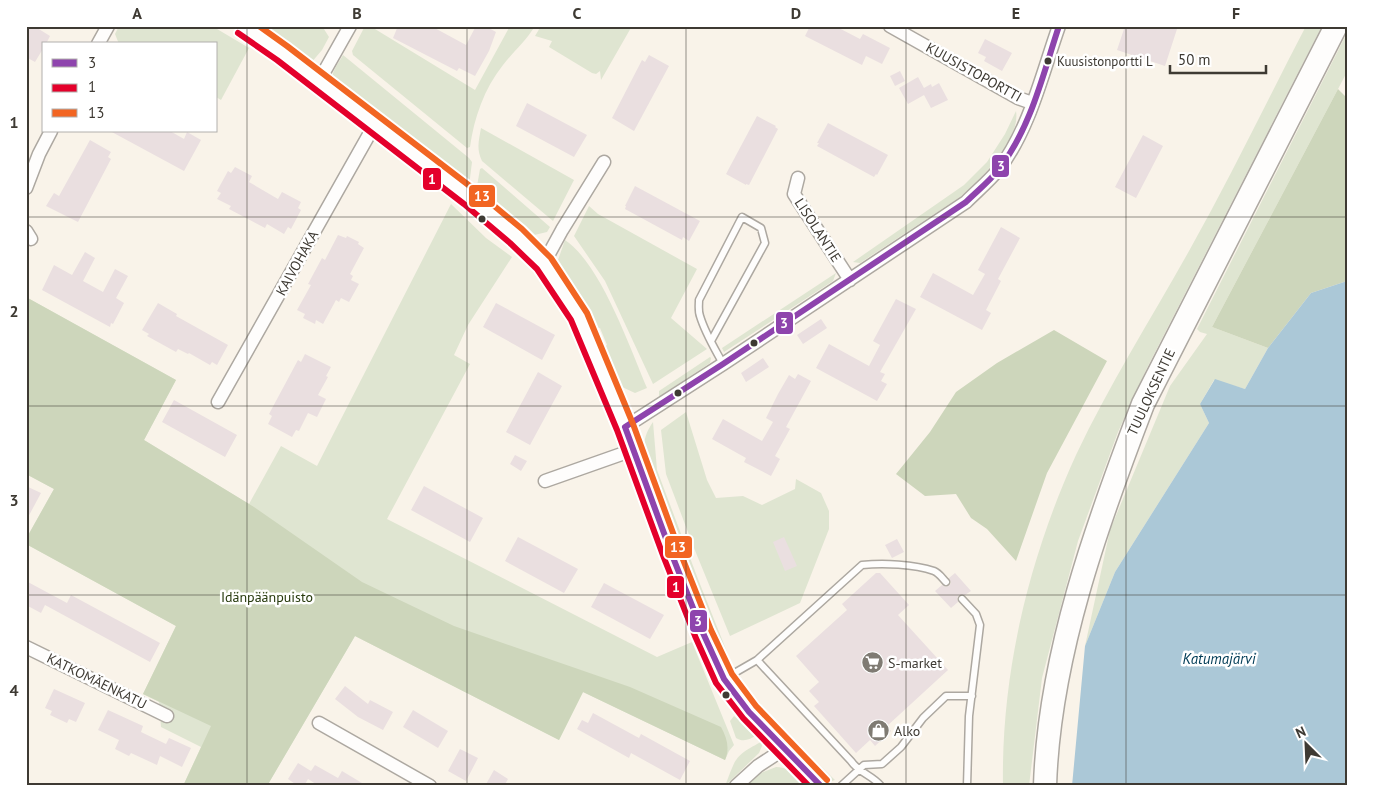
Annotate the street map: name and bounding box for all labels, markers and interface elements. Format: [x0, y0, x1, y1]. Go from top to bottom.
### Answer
text: A [132, 3, 142, 23]
text: B [352, 3, 362, 23]
text: C [573, 3, 582, 23]
text: D [791, 3, 801, 23]
text: E [1012, 3, 1020, 23]
text: F [1232, 3, 1240, 23]
street label: KUUSISTOPORTTI [923, 38, 1025, 106]
legend [42, 42, 218, 132]
scale bar [1170, 42, 1267, 74]
text: 50 m [1178, 50, 1211, 69]
text: 3 [88, 53, 96, 72]
place label: Kuusistonportti L [1057, 53, 1153, 70]
marker: Kuusistonportti L [1043, 56, 1053, 66]
text: 1 [88, 77, 96, 96]
text: 13 [88, 103, 104, 122]
text: 1 [9, 112, 19, 132]
line badge: 3 [991, 154, 1010, 178]
text: 3 [997, 157, 1005, 175]
line badge: 1 [422, 167, 442, 191]
text: 1 [428, 170, 436, 188]
line badge: 13 [468, 184, 496, 208]
text: 13 [474, 187, 490, 205]
street label: LISOLANTIE [791, 195, 845, 265]
unlabelled marker [477, 214, 487, 224]
street label: KAIVOHAKA [272, 227, 323, 299]
text: 2 [9, 301, 19, 321]
line badge: 3 [775, 311, 794, 335]
text: 3 [780, 314, 788, 332]
unlabelled marker [749, 338, 759, 348]
street label: TUULOKSENTIE [1123, 346, 1179, 438]
unlabelled marker [673, 388, 683, 398]
text: 3 [9, 490, 19, 510]
line badge: 13 [664, 535, 693, 559]
text: 13 [670, 538, 686, 556]
line badge: 1 [666, 575, 685, 599]
text: 1 [672, 578, 680, 596]
park label: Idänpäänpuisto [221, 588, 313, 606]
line badge: 3 [689, 609, 708, 633]
text: 3 [694, 612, 702, 630]
street label: KATKOMÄENKATU [44, 649, 150, 713]
water label: Katumajärvi [1182, 649, 1257, 668]
supermarket icon: S-market [860, 651, 884, 675]
place label: S-market [888, 654, 942, 672]
text: 4 [9, 680, 19, 700]
unlabelled marker [721, 690, 731, 700]
shop icon: Alko [866, 719, 890, 743]
north arrow [1280, 720, 1330, 770]
place label: Alko [894, 722, 920, 740]
text: N [1293, 722, 1309, 742]

